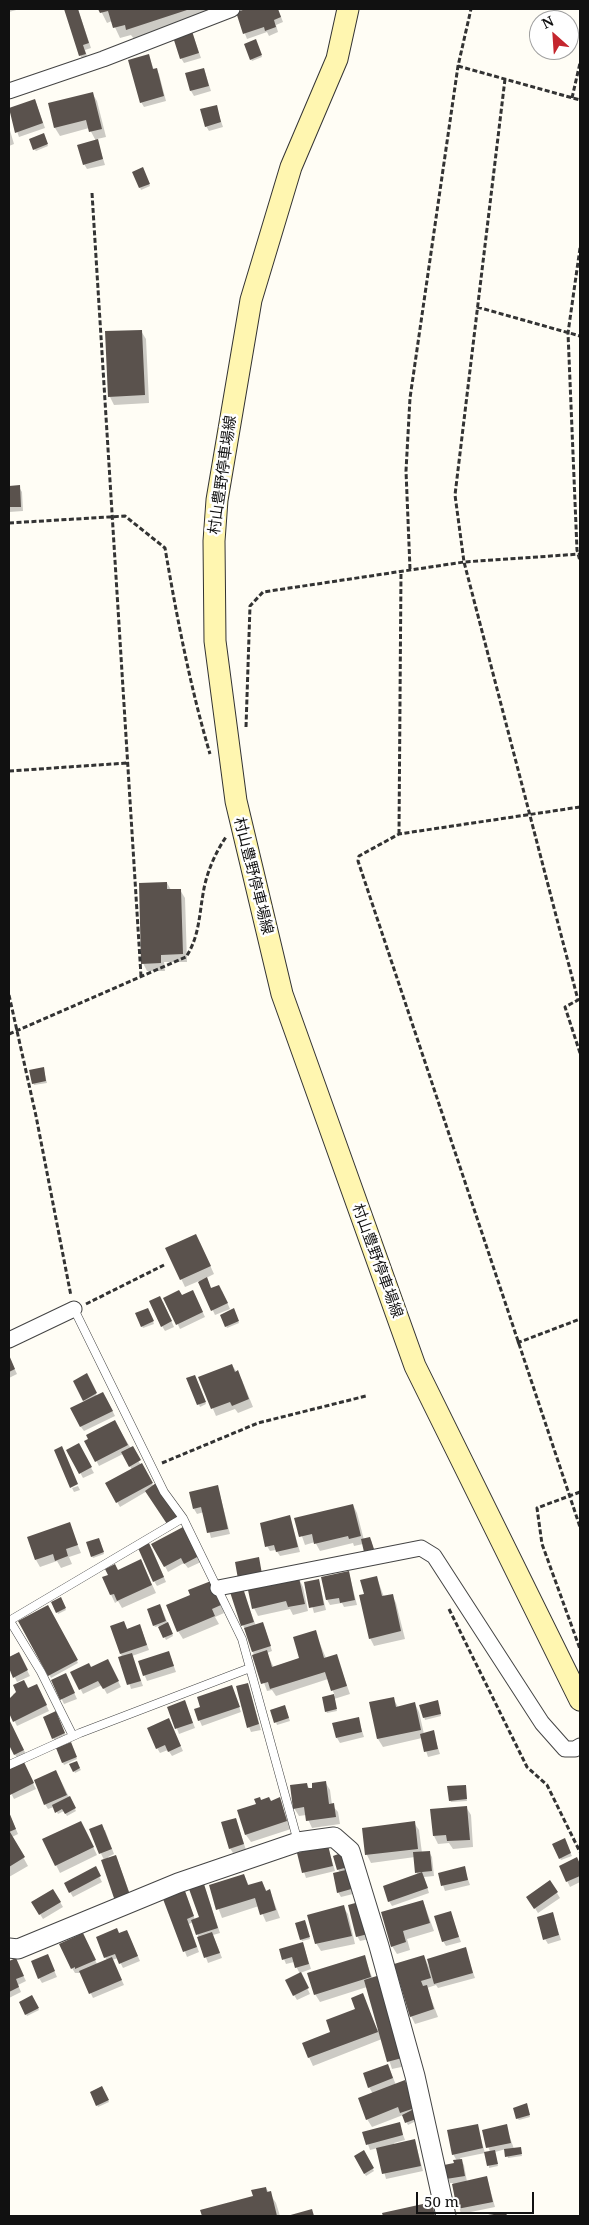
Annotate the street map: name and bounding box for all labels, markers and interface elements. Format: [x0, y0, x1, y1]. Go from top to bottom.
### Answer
north arrow [529, 10, 579, 60]
text: N [539, 11, 557, 33]
street label: 村山豊野停車場線 [206, 414, 240, 536]
street label: 村山豊野停車場線 [230, 816, 276, 936]
street label: 村山豊野停車場線 [348, 1202, 406, 1320]
scale bar [419, 2182, 536, 2214]
text: 50 m [424, 2191, 459, 2211]

